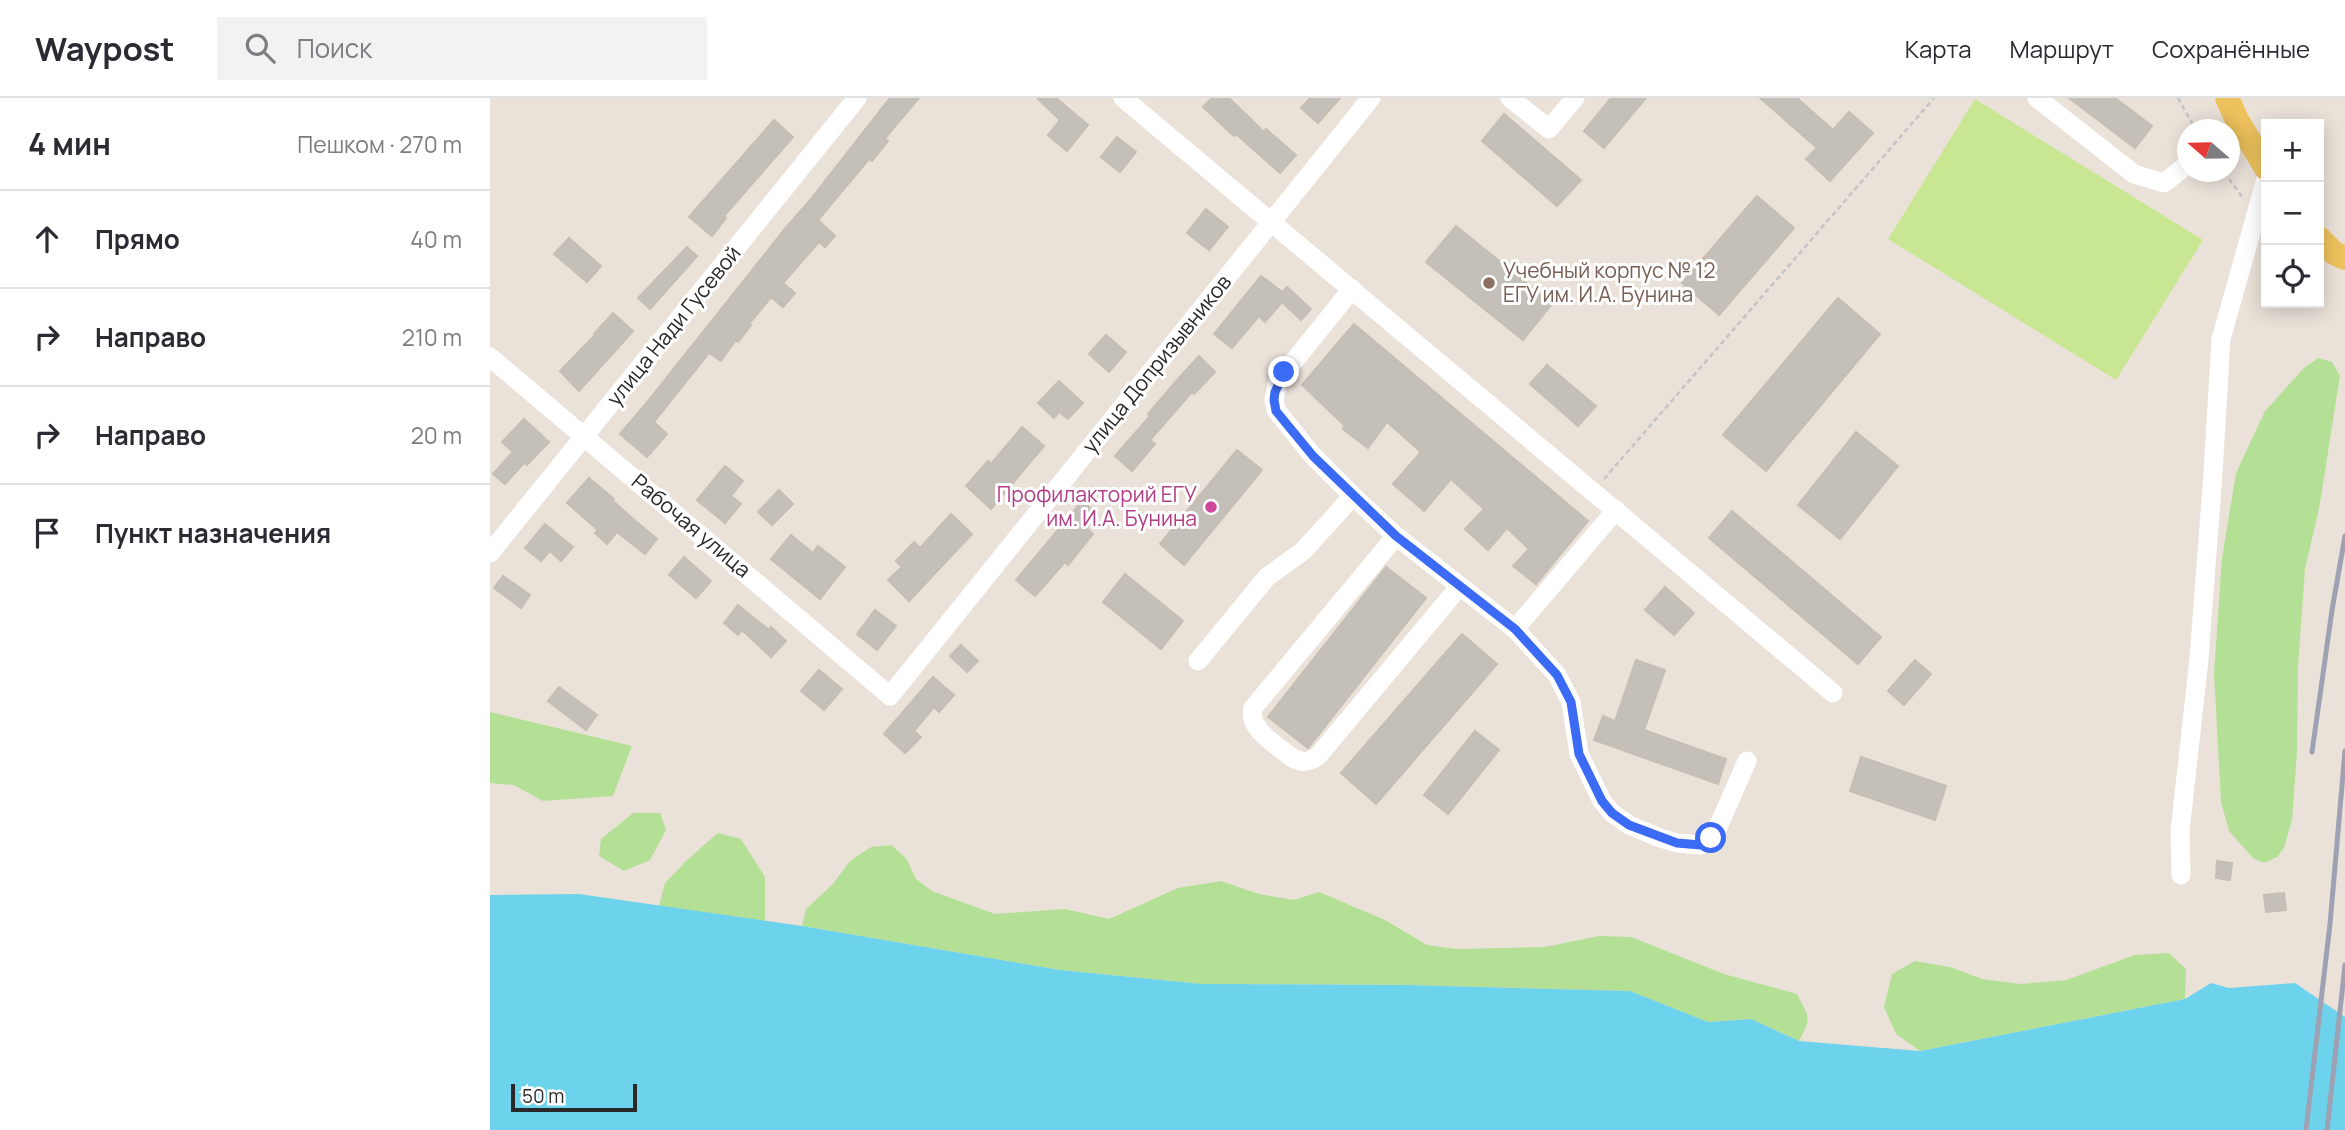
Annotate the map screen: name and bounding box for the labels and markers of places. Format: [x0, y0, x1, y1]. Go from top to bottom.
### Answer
place label: Учебный корпус № 12 ЕГУ им. И.А. Бунина [1503, 256, 1715, 308]
marker: Учебный корпус № 12 ЕГУ им. И.А. Бунина [1481, 275, 1497, 291]
place label: Профилакторий ЕГУ им. И.А. Бунина [997, 480, 1197, 532]
marker: Профилакторий ЕГУ им. И.А. Бунина [1203, 499, 1219, 515]

